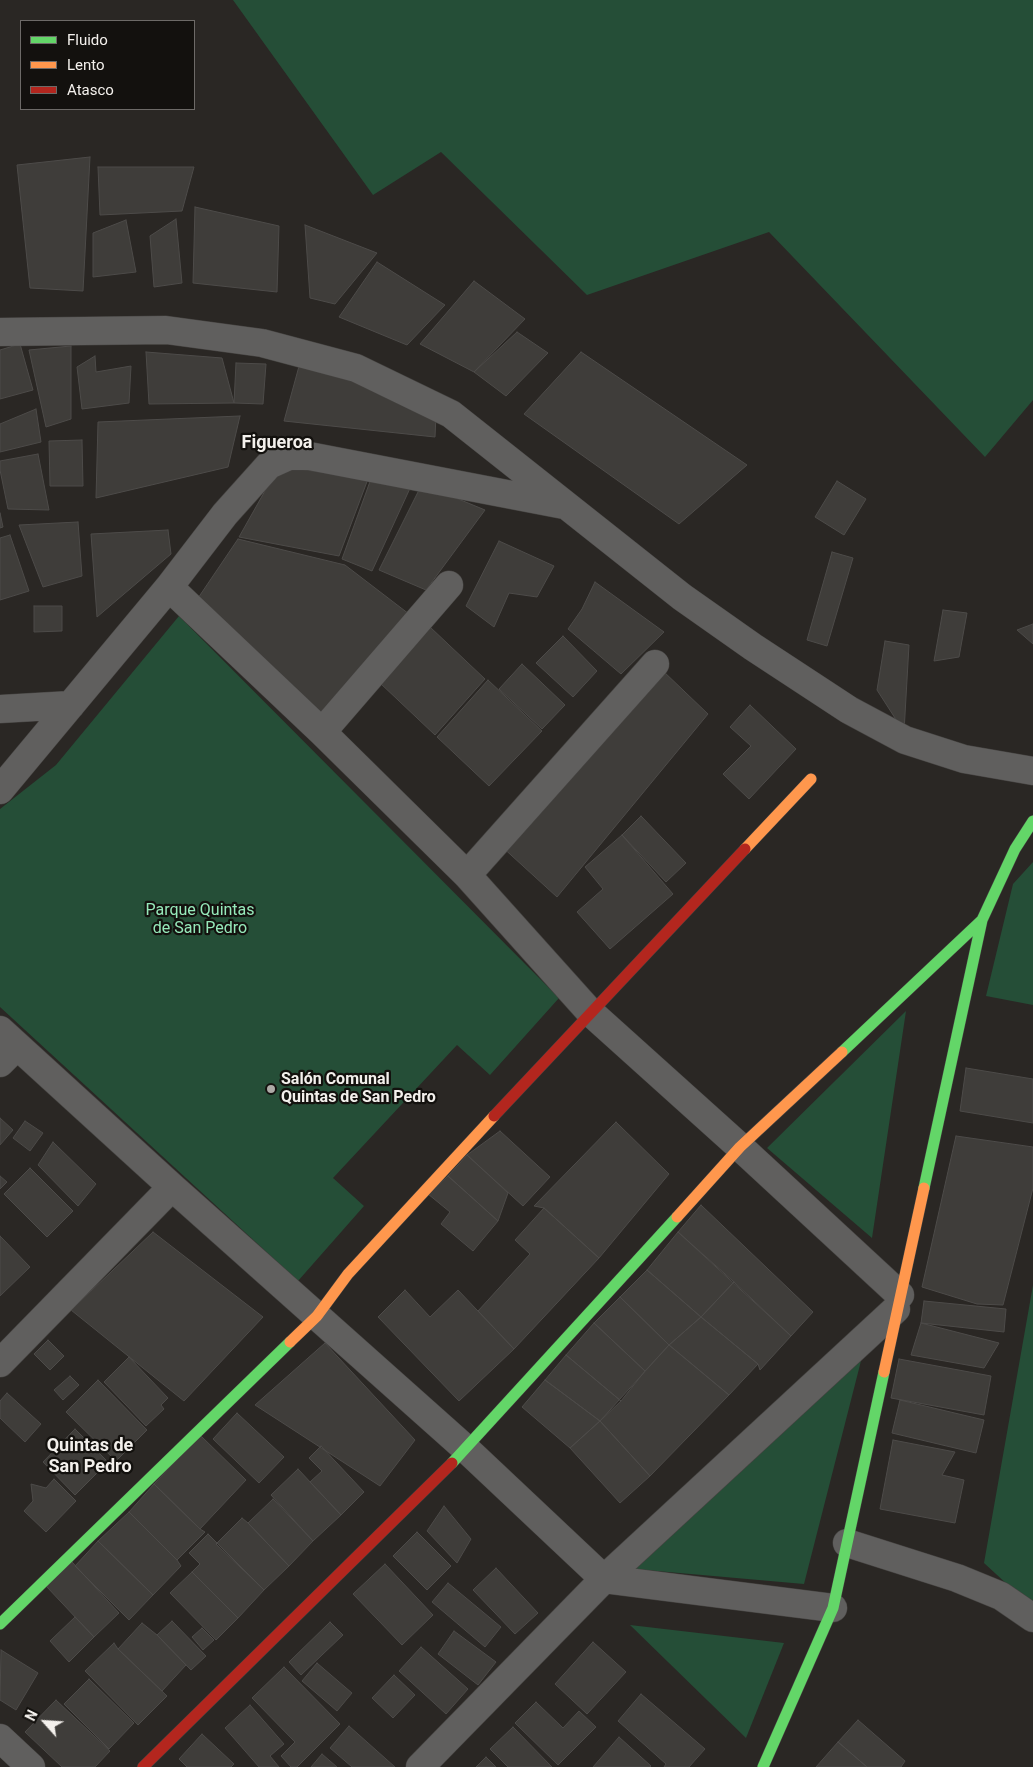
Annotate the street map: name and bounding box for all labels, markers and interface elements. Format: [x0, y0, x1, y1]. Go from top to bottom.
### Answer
legend [20, 20, 195, 110]
text: Fluido [67, 31, 108, 49]
text: Lento [67, 56, 105, 74]
text: Atasco [67, 81, 114, 99]
district label: Figueroa [242, 432, 312, 454]
park label: Parque Quintas de San Pedro [145, 901, 255, 939]
place label: Salón Comunal Quintas de San Pedro [281, 1070, 436, 1108]
marker: Salón Comunal Quintas de San Pedro [265, 1083, 277, 1095]
district label: Quintas de San Pedro [47, 1435, 133, 1478]
north arrow [20, 1697, 70, 1747]
text: N [22, 1707, 41, 1723]

